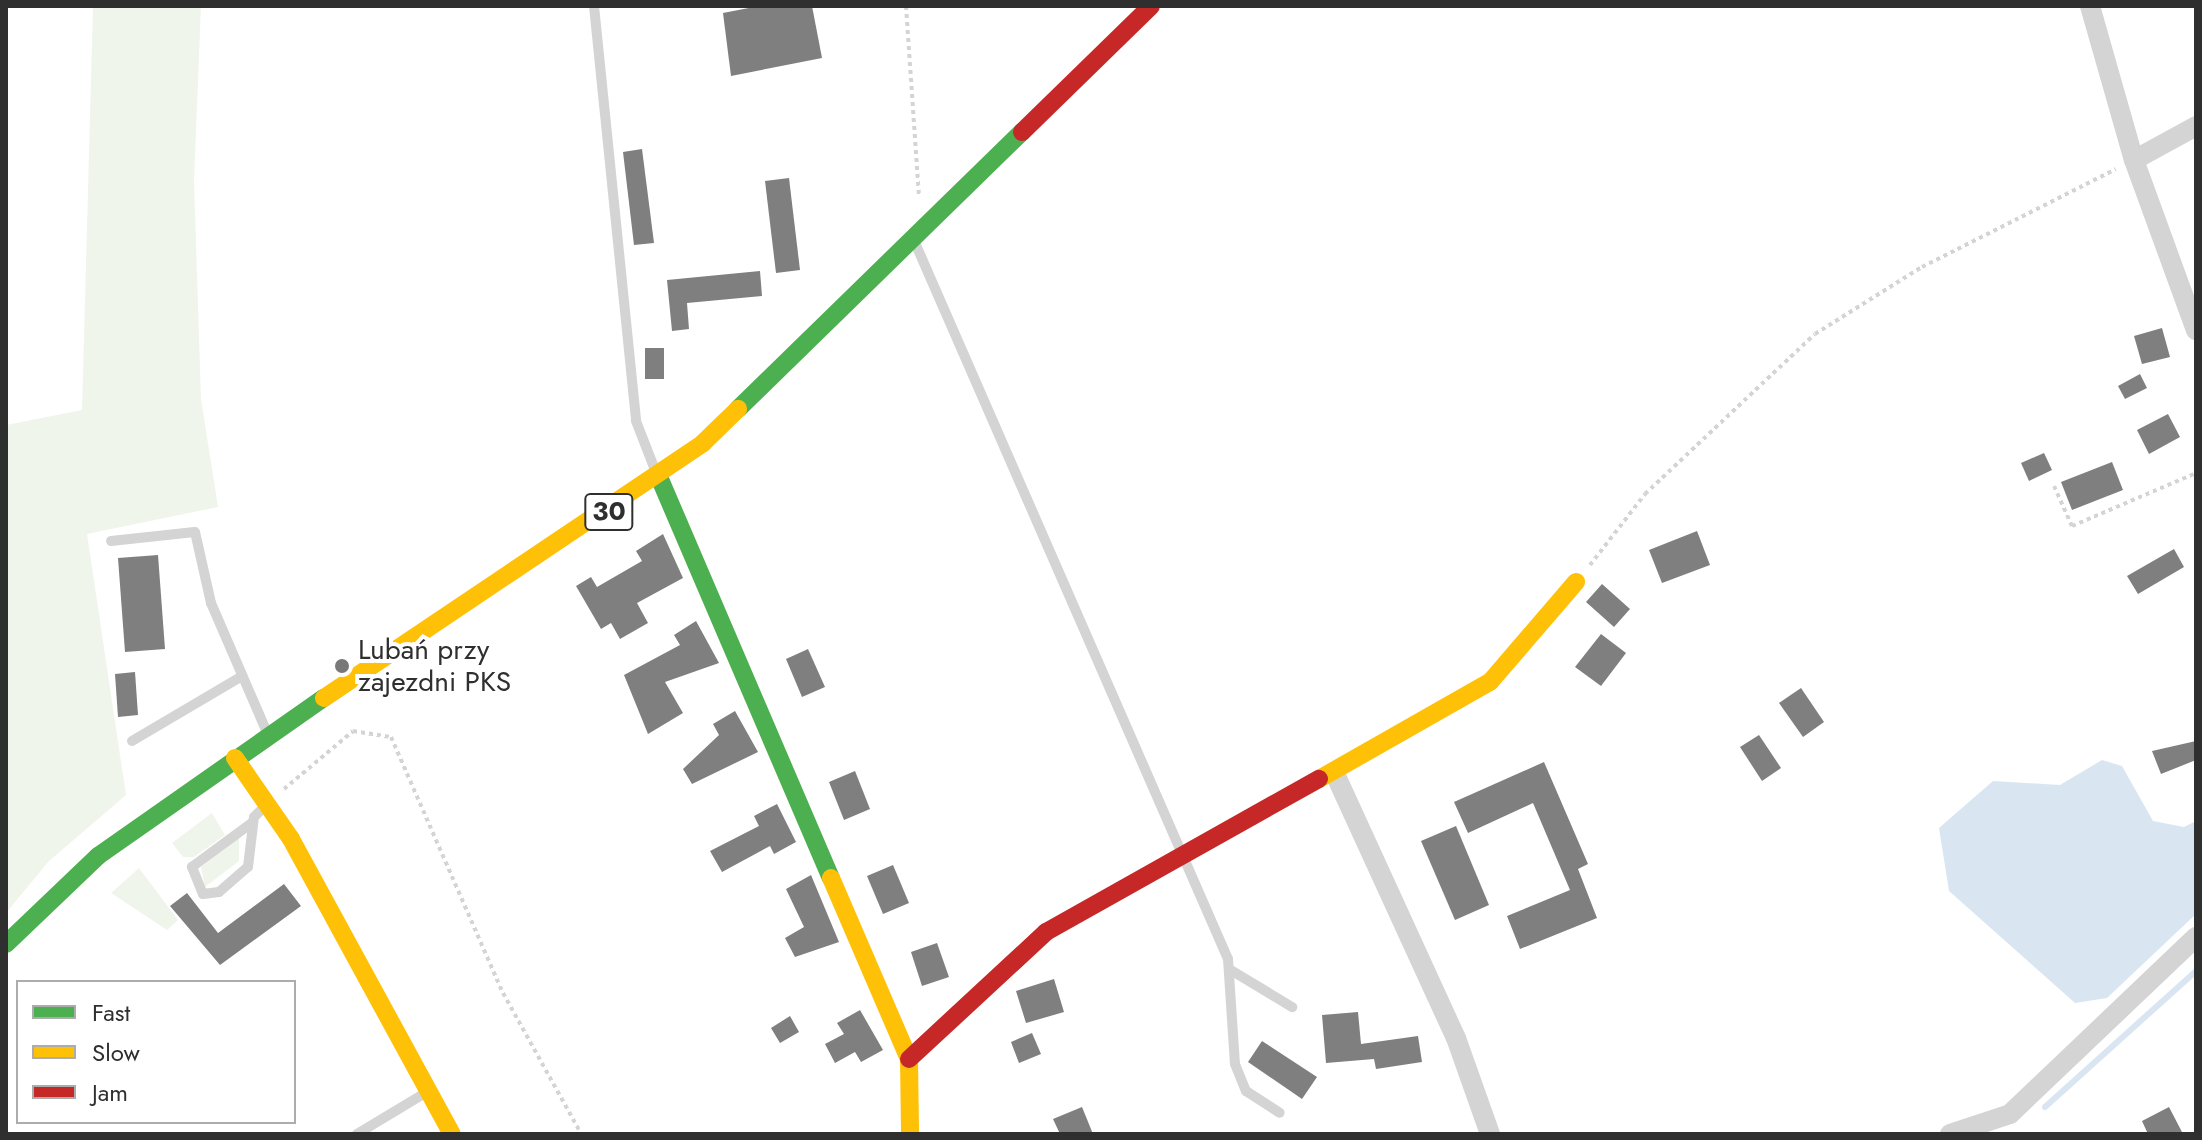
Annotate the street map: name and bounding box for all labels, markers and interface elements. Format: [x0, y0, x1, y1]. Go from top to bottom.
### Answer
road number: 30 [583, 490, 635, 534]
place label: Lubań przy zajezdni PKS [358, 633, 511, 699]
marker: Lubań przy zajezdni PKS [333, 657, 351, 675]
legend [16, 980, 296, 1124]
text: Fast [92, 995, 130, 1030]
text: Slow [92, 1035, 140, 1070]
text: Jam [92, 1075, 128, 1110]

